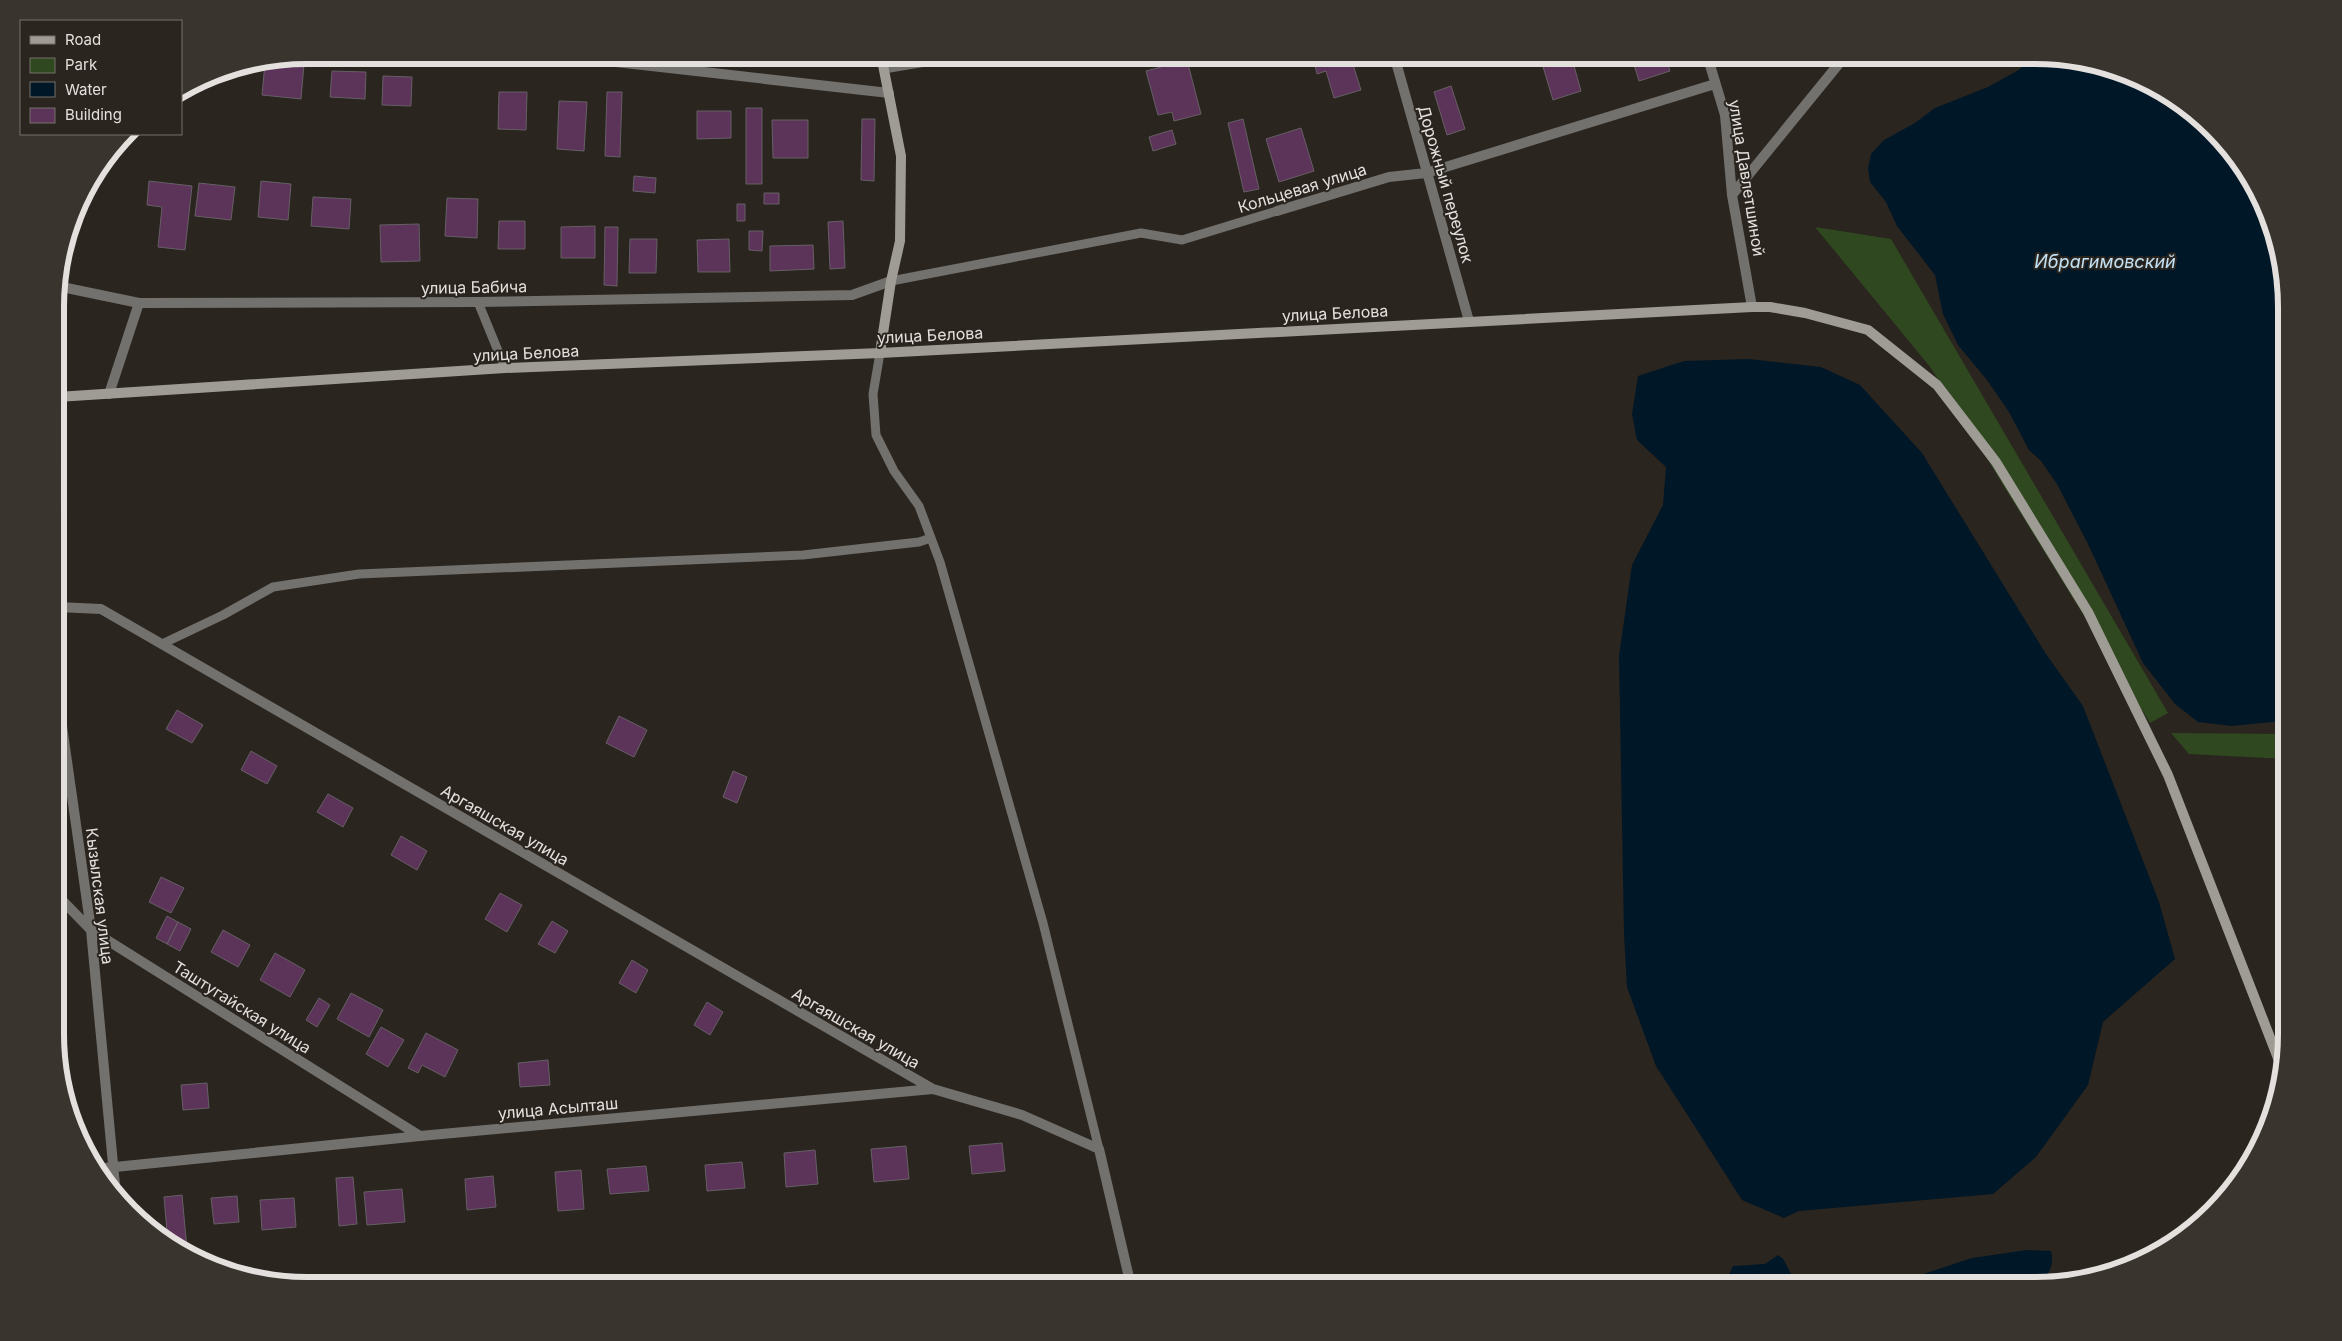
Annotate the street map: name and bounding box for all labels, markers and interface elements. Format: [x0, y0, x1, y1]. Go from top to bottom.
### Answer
legend [20, 20, 182, 135]
text: Road [65, 30, 101, 49]
text: Park [65, 55, 98, 74]
text: Water [65, 80, 107, 99]
street label: улица Давлетшиной [1725, 98, 1769, 258]
street label: Дорожный переулок [1414, 103, 1478, 265]
text: Building [65, 105, 122, 124]
street label: Кольцевая улица [1235, 159, 1369, 217]
water label: Ибрагимовский [2034, 251, 2176, 272]
street label: улица Бабича [421, 276, 527, 298]
street label: улица Белова [1281, 300, 1389, 326]
street label: улица Белова [876, 322, 984, 348]
street label: улица Белова [472, 340, 580, 366]
street label: Аргаяшская улица [437, 780, 573, 870]
street label: Кызылская улица [82, 827, 118, 965]
street label: Таштугайская улица [169, 956, 315, 1058]
street label: Аргаяшская улица [788, 983, 924, 1073]
street label: улица Асылташ [497, 1093, 619, 1123]

